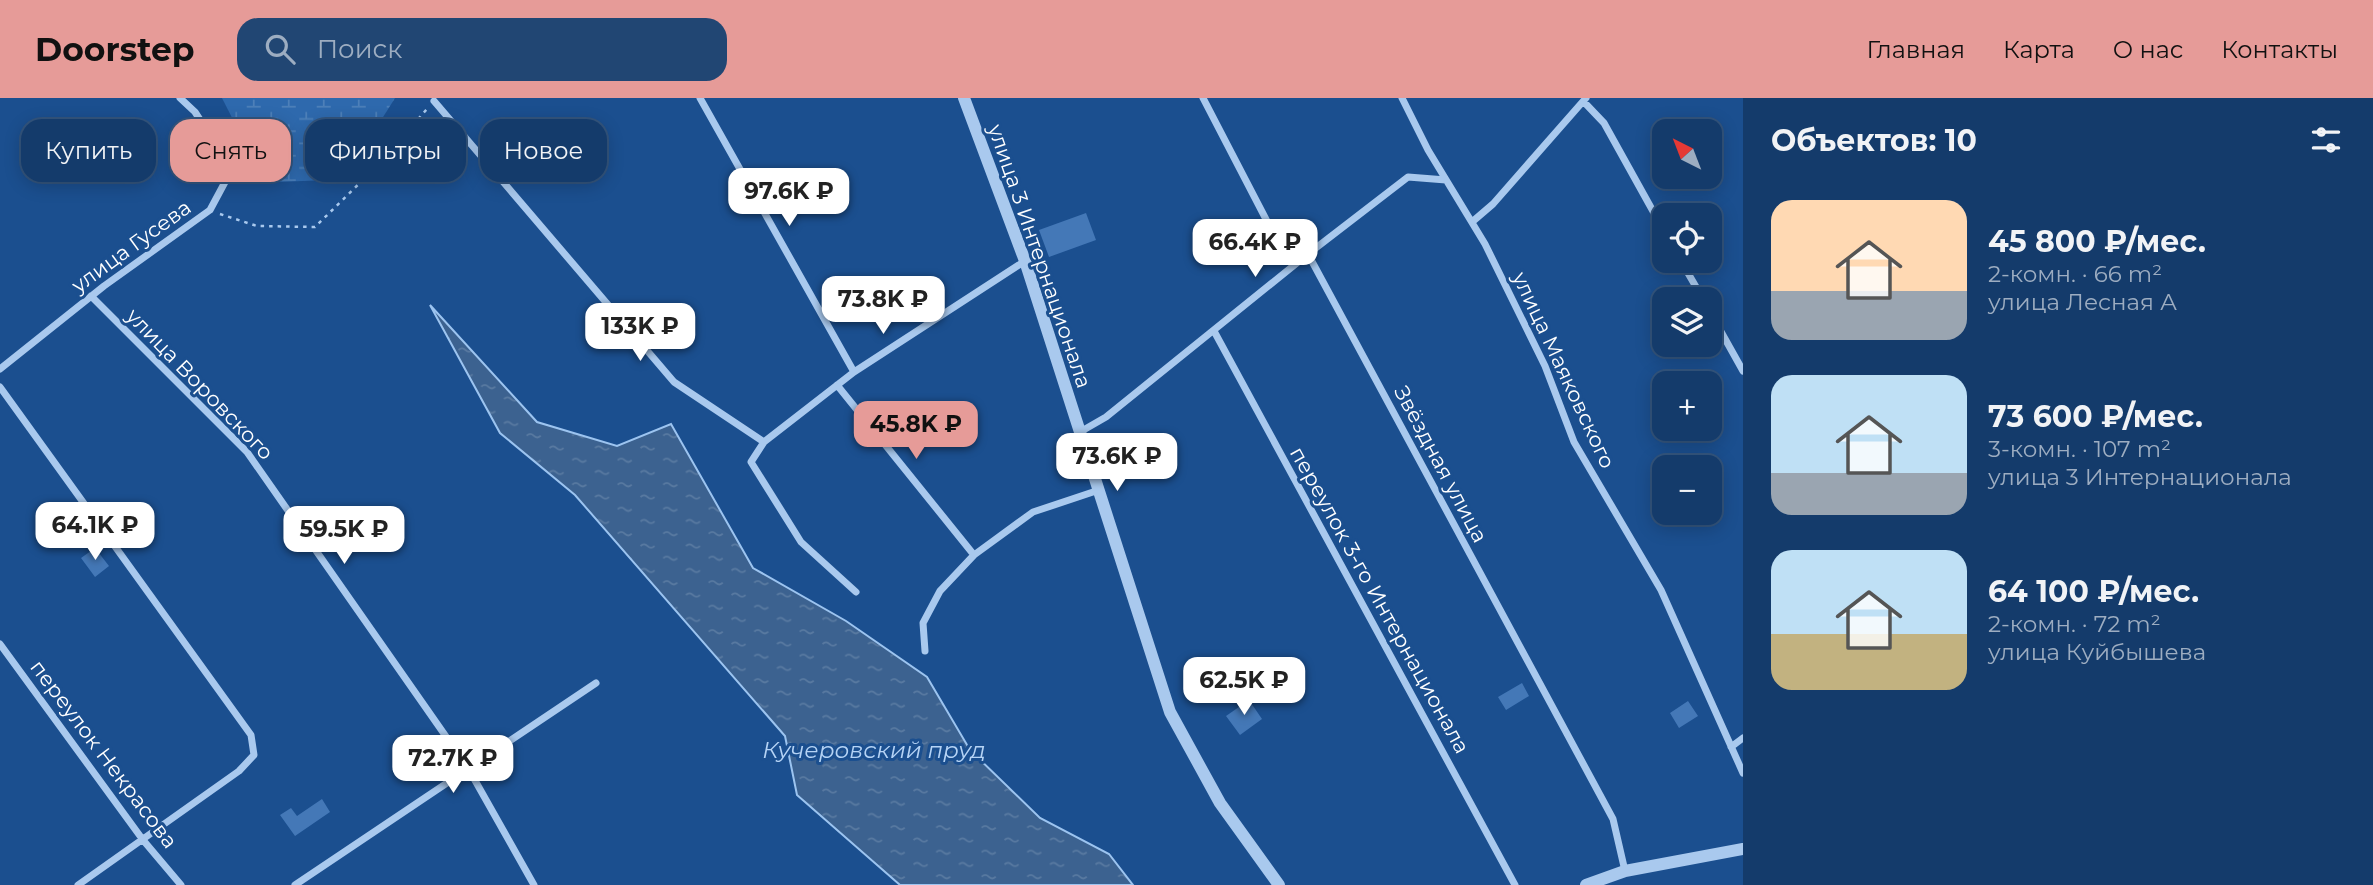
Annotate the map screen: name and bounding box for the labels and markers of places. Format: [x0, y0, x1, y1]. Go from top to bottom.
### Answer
pin: 97.6K ₽ [724, 169, 854, 228]
pin: 66.4K ₽ [1190, 220, 1320, 279]
pin: 73.8K ₽ [818, 276, 948, 336]
pin: 133K ₽ [583, 303, 697, 363]
pin: 45.8K ₽ [851, 402, 981, 461]
pin: 73.6K ₽ [1052, 434, 1182, 493]
pin: 64.1K ₽ [30, 503, 160, 562]
pin: 59.5K ₽ [279, 506, 409, 566]
pin: 62.5K ₽ [1179, 658, 1309, 717]
pin: 72.7K ₽ [388, 736, 518, 795]

